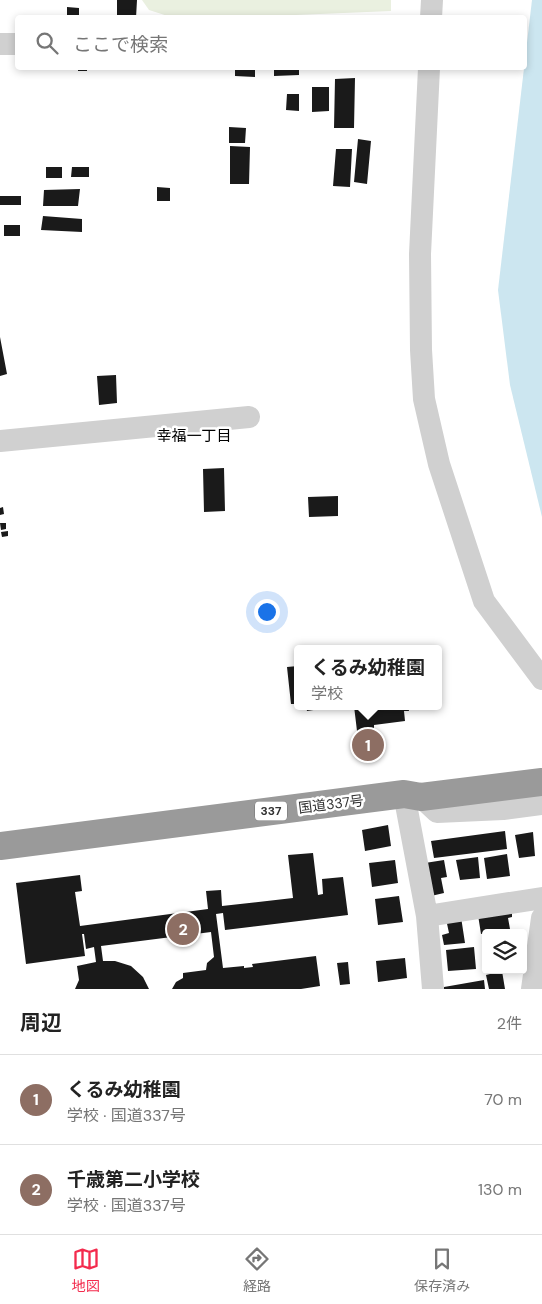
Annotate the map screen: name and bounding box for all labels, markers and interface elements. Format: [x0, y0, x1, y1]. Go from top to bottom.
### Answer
search box [15, 15, 527, 70]
icon: search [33, 29, 61, 57]
text: ここで検索 [73, 32, 168, 57]
district label: 幸福一丁目 [156, 426, 232, 446]
your location [254, 599, 280, 625]
popup [294, 645, 442, 710]
text: くるみ幼稚園 [311, 655, 425, 680]
text: 学校 [311, 683, 343, 704]
pin: 1 [352, 726, 384, 764]
street label: 国道337号 [297, 791, 365, 817]
road number: 337 [255, 801, 287, 820]
pin: 2 [167, 910, 199, 948]
map controls [482, 929, 527, 974]
button: layers [482, 929, 527, 974]
text: 周辺 [20, 1009, 62, 1037]
text: 2件 [497, 1013, 522, 1034]
text: くるみ幼稚園 [67, 1077, 181, 1102]
text: 1 [33, 1089, 39, 1110]
text: 70 m [484, 1089, 522, 1110]
text: 学校 · 国道337号 [67, 1105, 186, 1126]
text: 千歳第二小学校 [67, 1167, 200, 1192]
text: 2 [31, 1179, 41, 1200]
text: 130 m [478, 1179, 522, 1200]
text: 学校 · 国道337号 [67, 1195, 186, 1216]
tab: 地図 [72, 1245, 100, 1295]
tab: 経路 [243, 1245, 271, 1295]
tab: 保存済み [414, 1245, 470, 1295]

